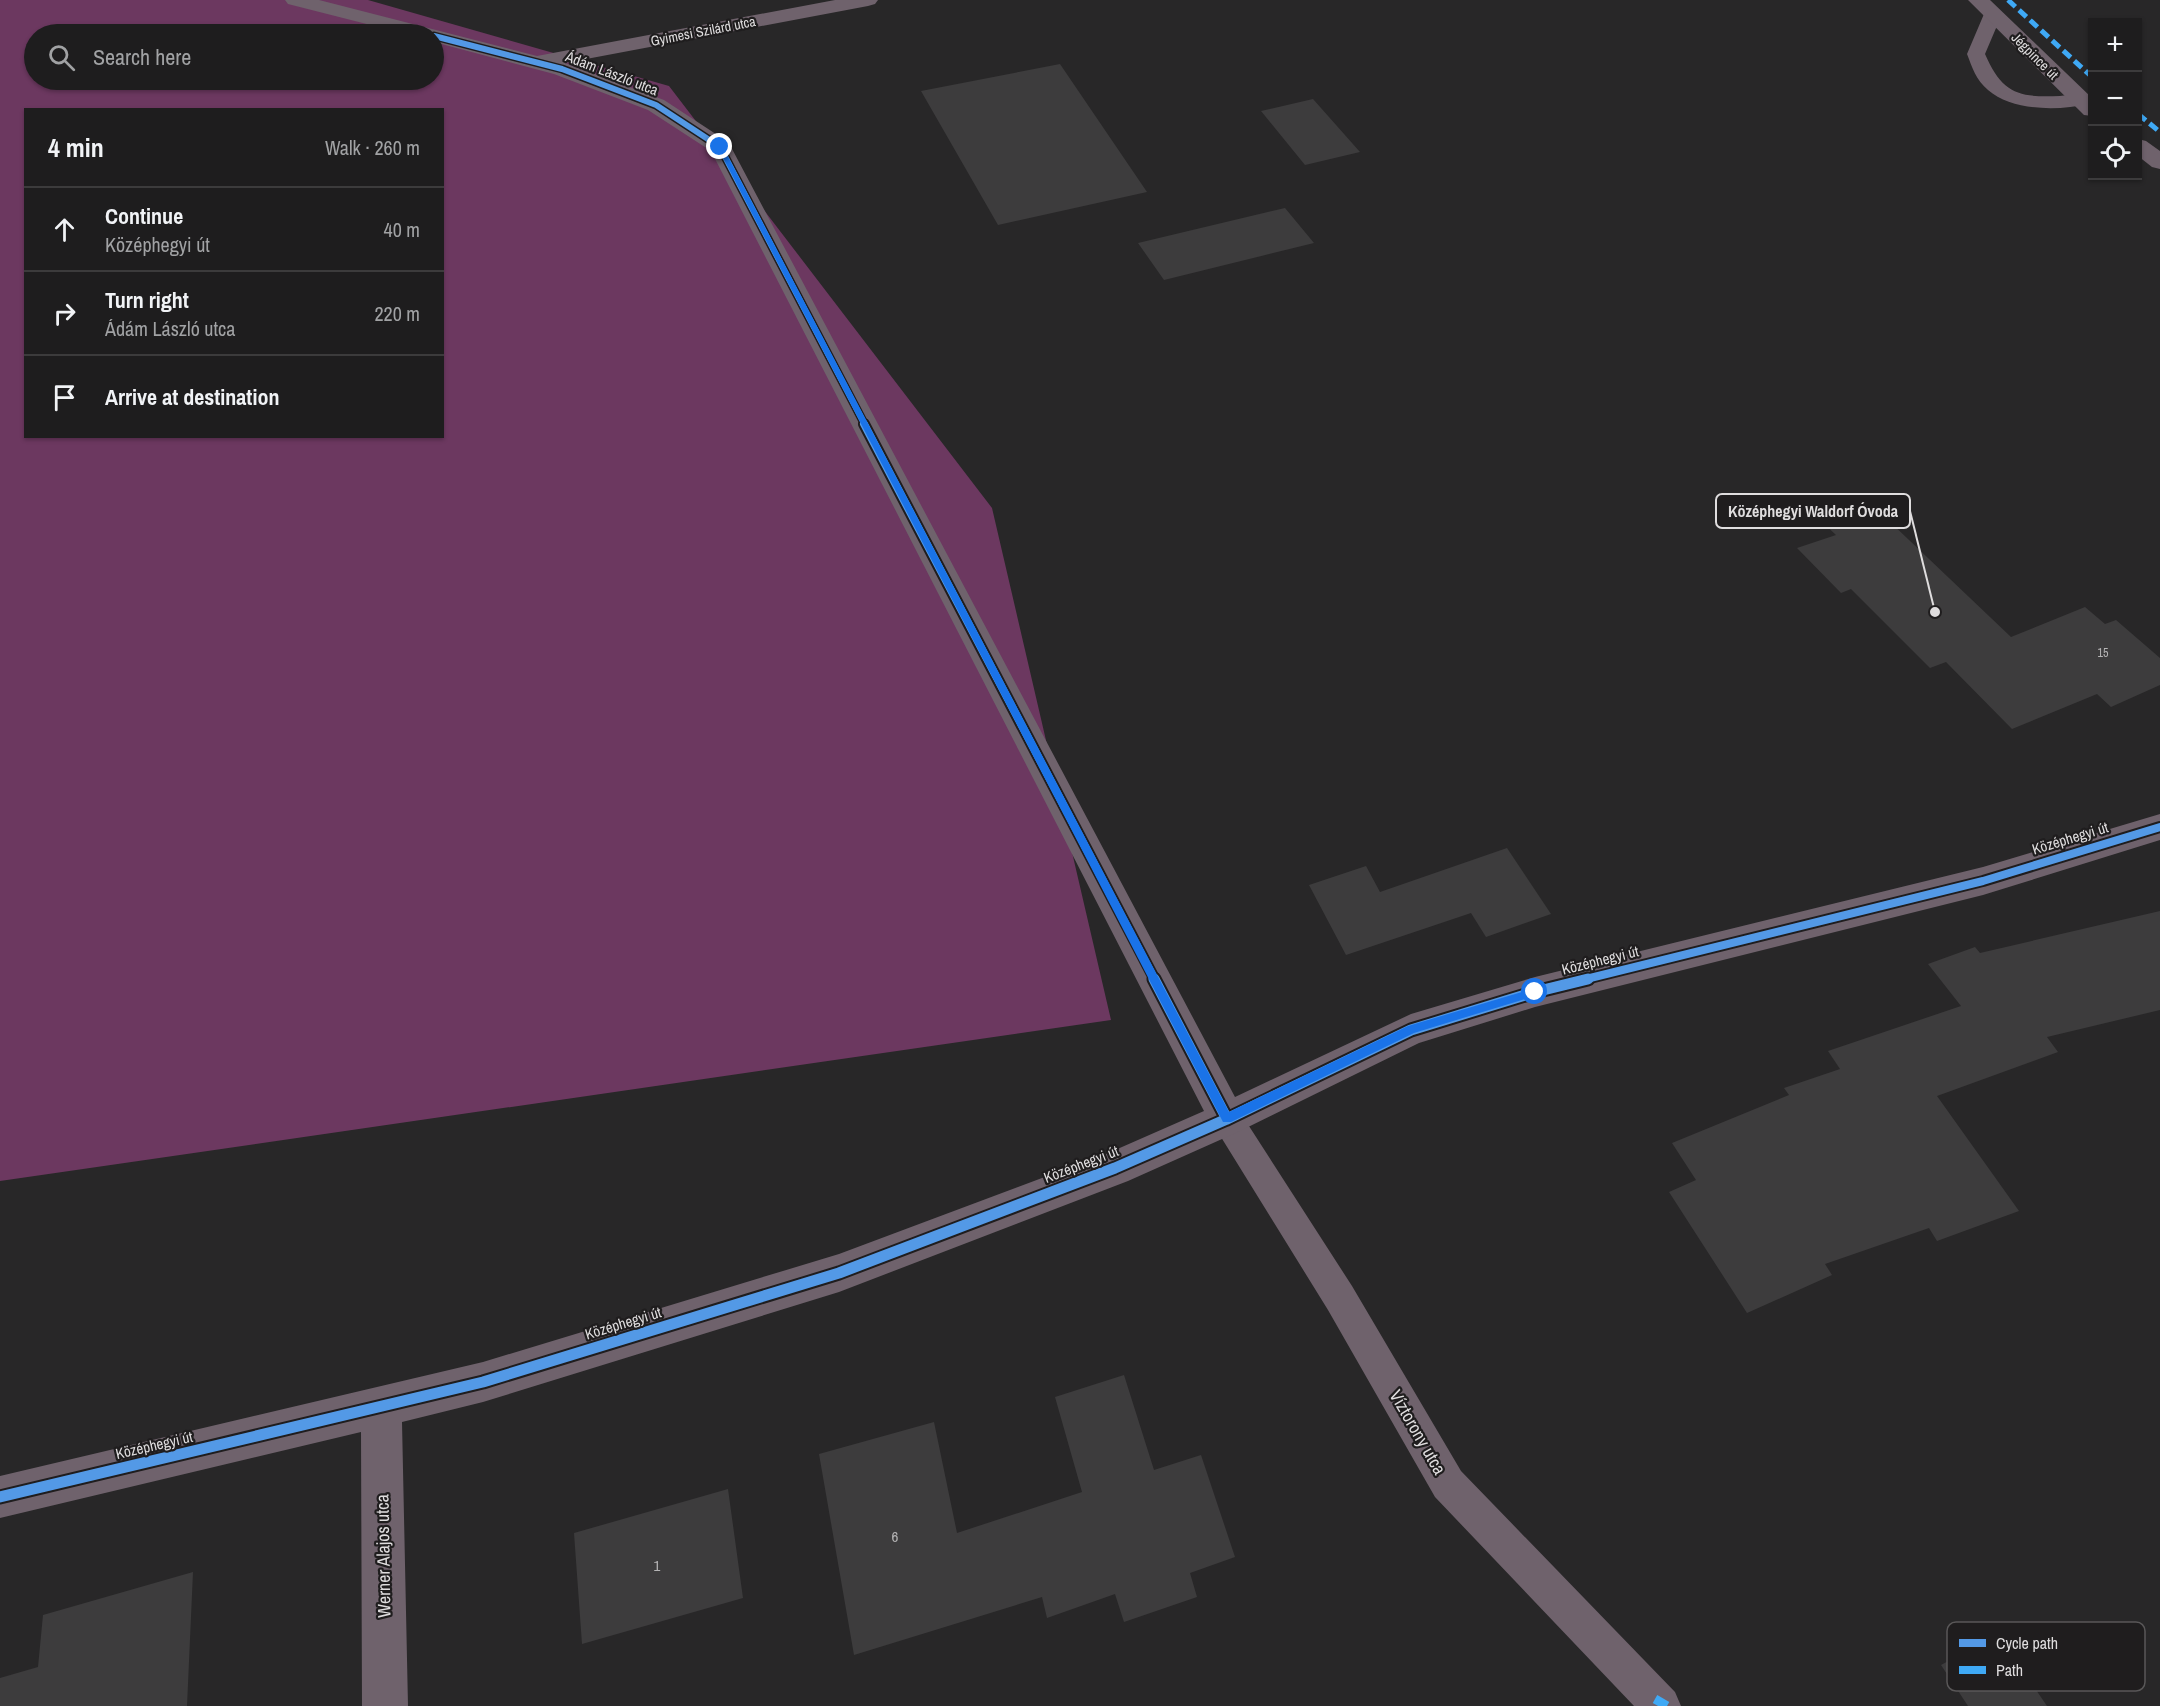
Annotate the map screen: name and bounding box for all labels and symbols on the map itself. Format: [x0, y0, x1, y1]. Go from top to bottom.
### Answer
street label: Gyimesi Szilárd utca [649, 12, 758, 50]
street label: Jégpince út [2008, 29, 2062, 83]
street label: Ádám László utca [562, 45, 662, 100]
route end [706, 133, 732, 159]
callout: Középhegyi Waldorf Óvoda [1716, 494, 1910, 528]
text: Középhegyi Waldorf Óvoda [1728, 500, 1899, 522]
house number: 15 [2098, 645, 2109, 661]
street label: Középhegyi út [2029, 816, 2111, 860]
street label: Középhegyi út [1559, 940, 1641, 980]
route start [1521, 978, 1547, 1004]
street label: Középhegyi út [1041, 1140, 1122, 1188]
street label: Középhegyi út [582, 1301, 664, 1345]
street label: Víztorony utca [1384, 1385, 1452, 1479]
street label: Középhegyi út [113, 1426, 195, 1464]
street label: Werner Alajos utca [369, 1494, 397, 1618]
house number: 6 [892, 1526, 899, 1547]
house number: 1 [654, 1555, 661, 1576]
legend [1947, 1622, 2145, 1691]
text: Cycle path [1996, 1632, 2058, 1654]
text: Path [1996, 1659, 2023, 1681]

